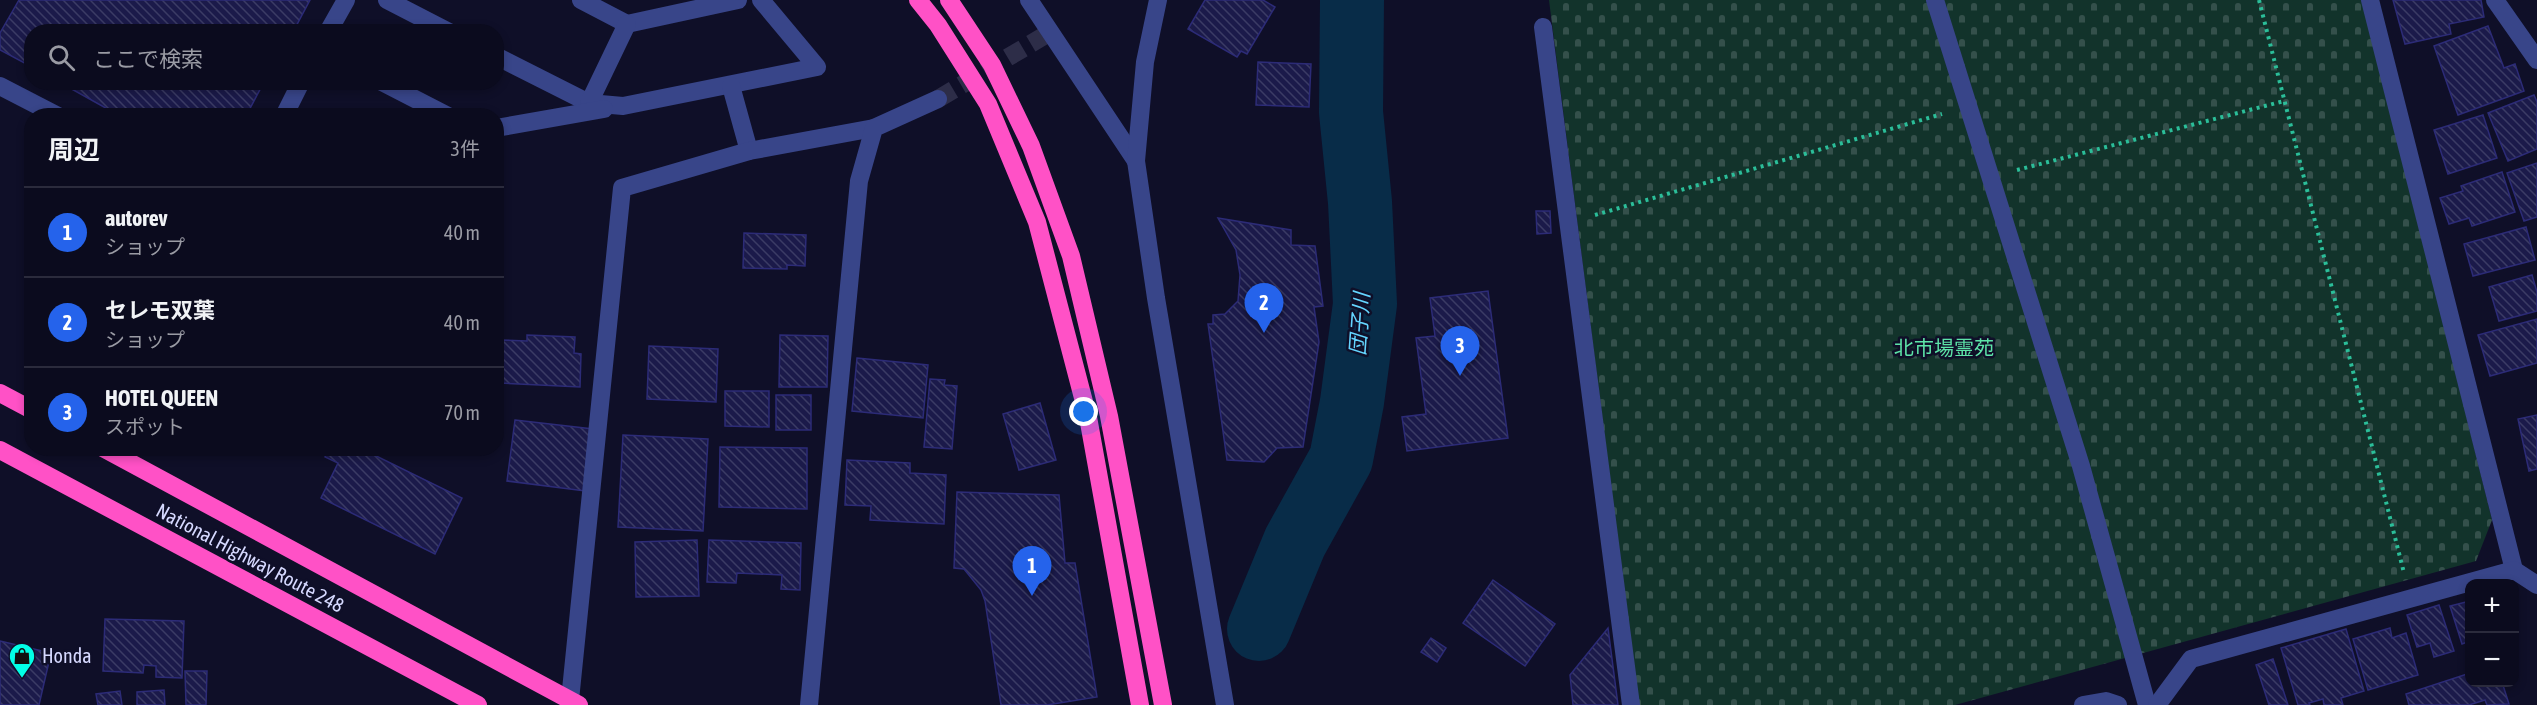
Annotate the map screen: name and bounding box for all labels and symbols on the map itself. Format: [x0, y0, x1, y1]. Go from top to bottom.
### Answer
pin: 2 [1244, 284, 1284, 333]
water label: 団子川 [1345, 290, 1373, 356]
pin: 3 [1440, 326, 1480, 376]
park label: 北市場霊苑 [1894, 336, 1994, 359]
your location [1069, 397, 1098, 426]
street label: National Highway Route 248 [153, 498, 348, 617]
pin: 1 [1012, 546, 1052, 596]
shop icon: Honda [7, 641, 37, 679]
place label: Honda [42, 644, 92, 667]

